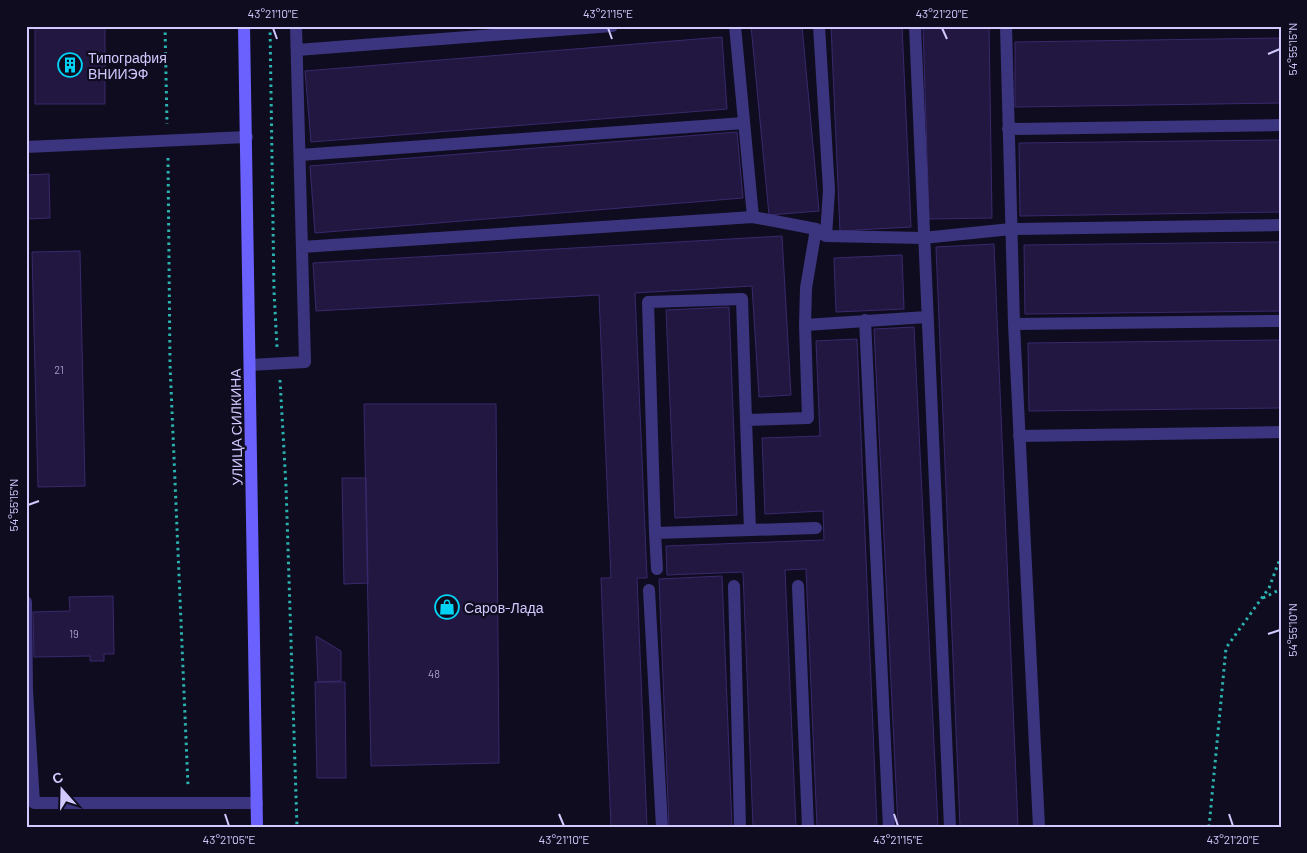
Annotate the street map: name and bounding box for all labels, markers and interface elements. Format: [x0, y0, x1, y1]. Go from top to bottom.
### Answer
text: 43°21'10"E [248, 6, 298, 20]
text: 43°21'15"E [583, 6, 633, 20]
text: 43°21'20"E [915, 6, 969, 20]
text: 54°55'15"N [1285, 23, 1299, 75]
place label: Типография ВНИИЭФ [88, 49, 167, 82]
building icon: Типография ВНИИЭФ [57, 52, 83, 78]
house number: 21 [54, 363, 64, 376]
street label: УЛИЦА СИЛКИНА [226, 368, 246, 486]
text: 54°55'15"N [6, 479, 20, 531]
shop icon: Саров-Лада [434, 594, 460, 620]
place label: Саров-Лада [464, 599, 544, 616]
text: 54°55'10"N [1285, 603, 1299, 657]
house number: 19 [69, 627, 79, 640]
house number: 48 [428, 667, 440, 680]
north arrow [38, 766, 88, 816]
text: С [50, 768, 65, 787]
text: 43°21'05"E [203, 832, 255, 846]
text: 43°21'10"E [539, 832, 589, 846]
text: 43°21'15"E [873, 832, 923, 846]
text: 43°21'20"E [1206, 832, 1260, 846]

